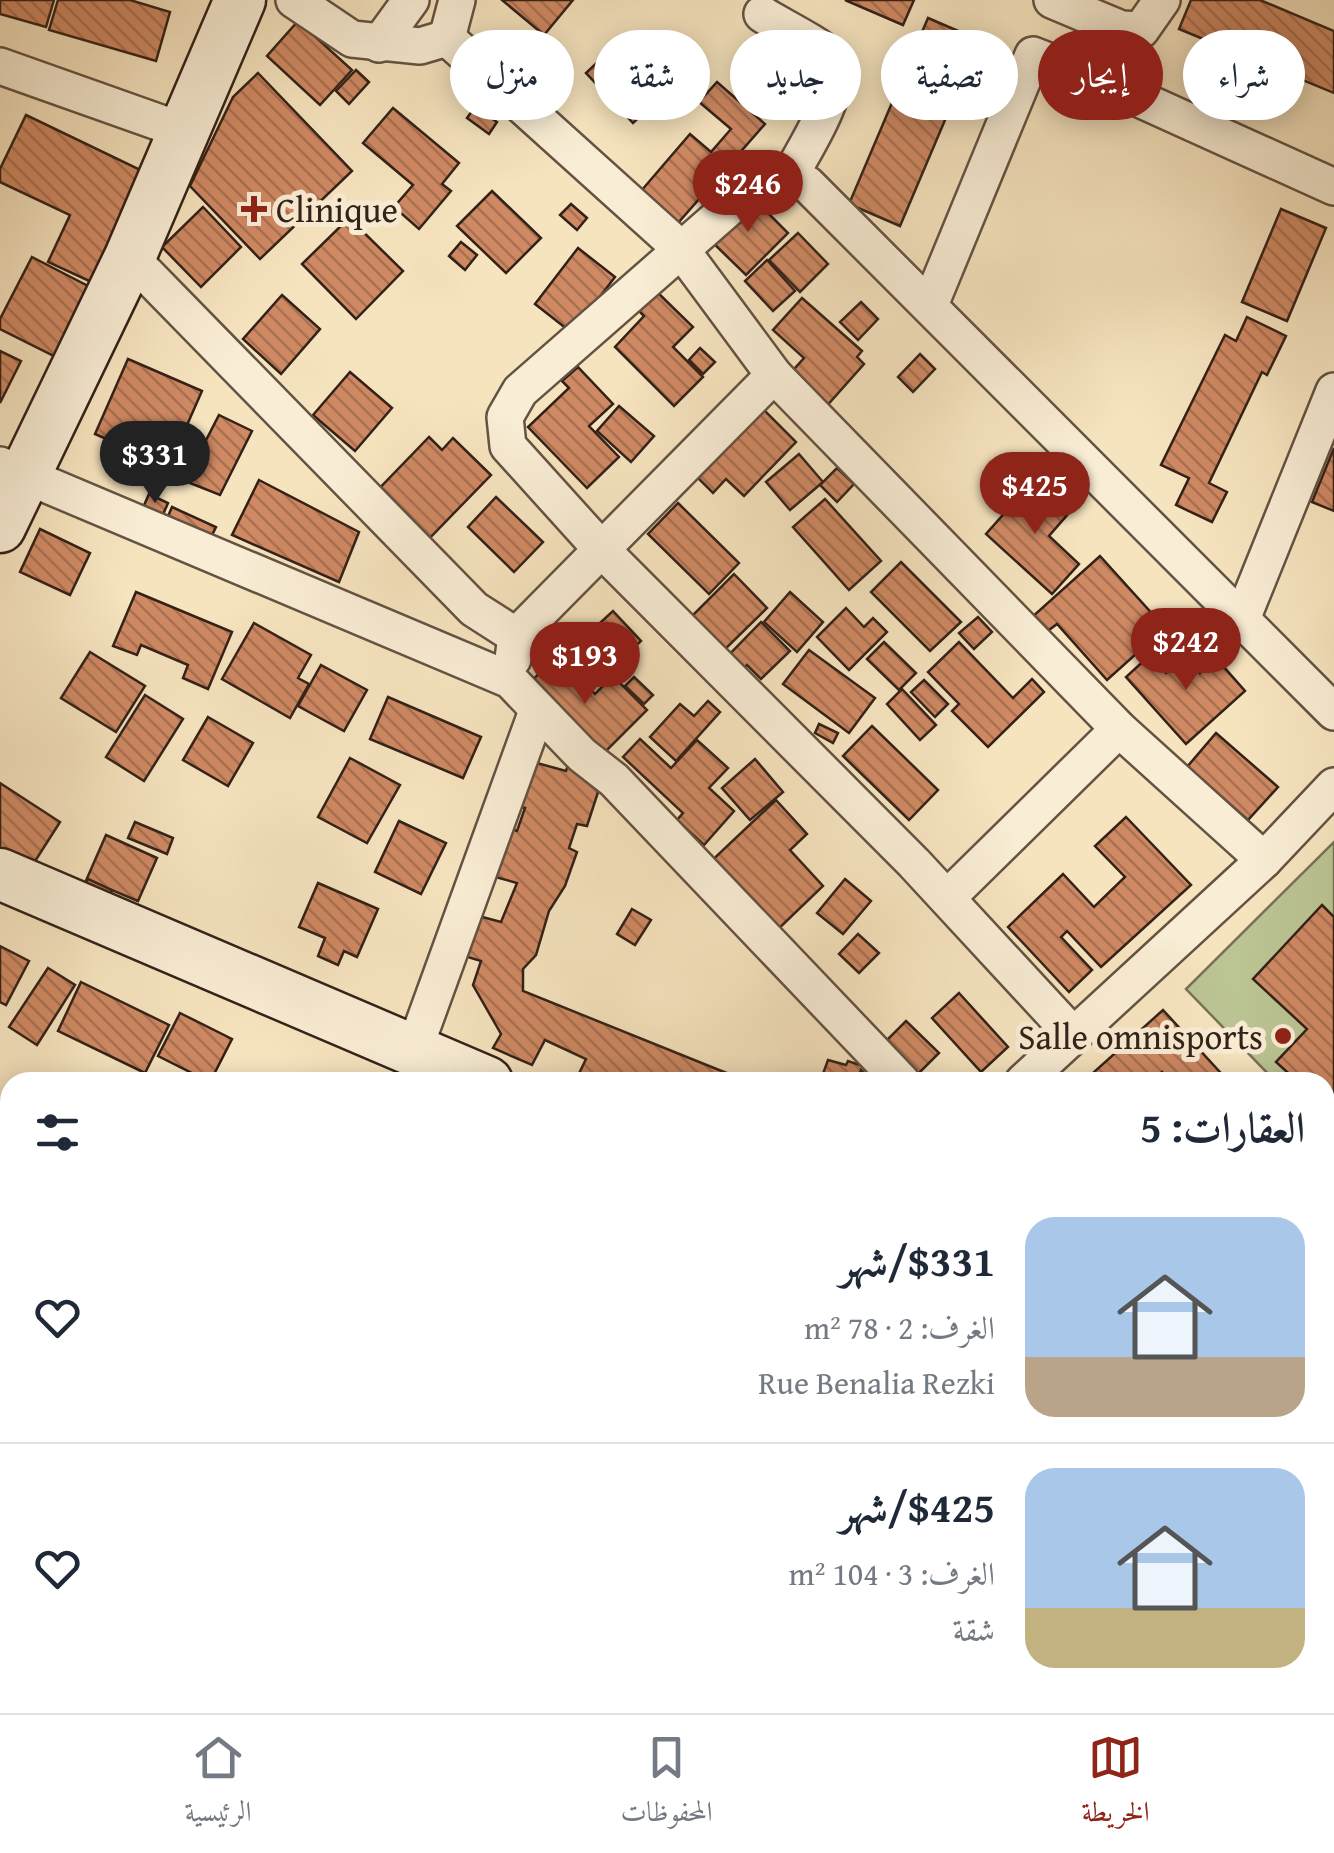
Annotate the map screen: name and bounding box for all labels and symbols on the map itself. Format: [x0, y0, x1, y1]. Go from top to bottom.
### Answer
pin: $246 [689, 150, 807, 235]
place label: Clinique [276, 184, 398, 235]
marker: Clinique [241, 196, 267, 222]
pin: $331 [96, 421, 214, 506]
pin: $425 [976, 452, 1094, 537]
pin: $242 [1127, 608, 1245, 693]
pin: $193 [526, 622, 644, 707]
place label: Salle omnisports [1018, 1011, 1263, 1062]
marker: Salle omnisports [1272, 1025, 1294, 1047]

